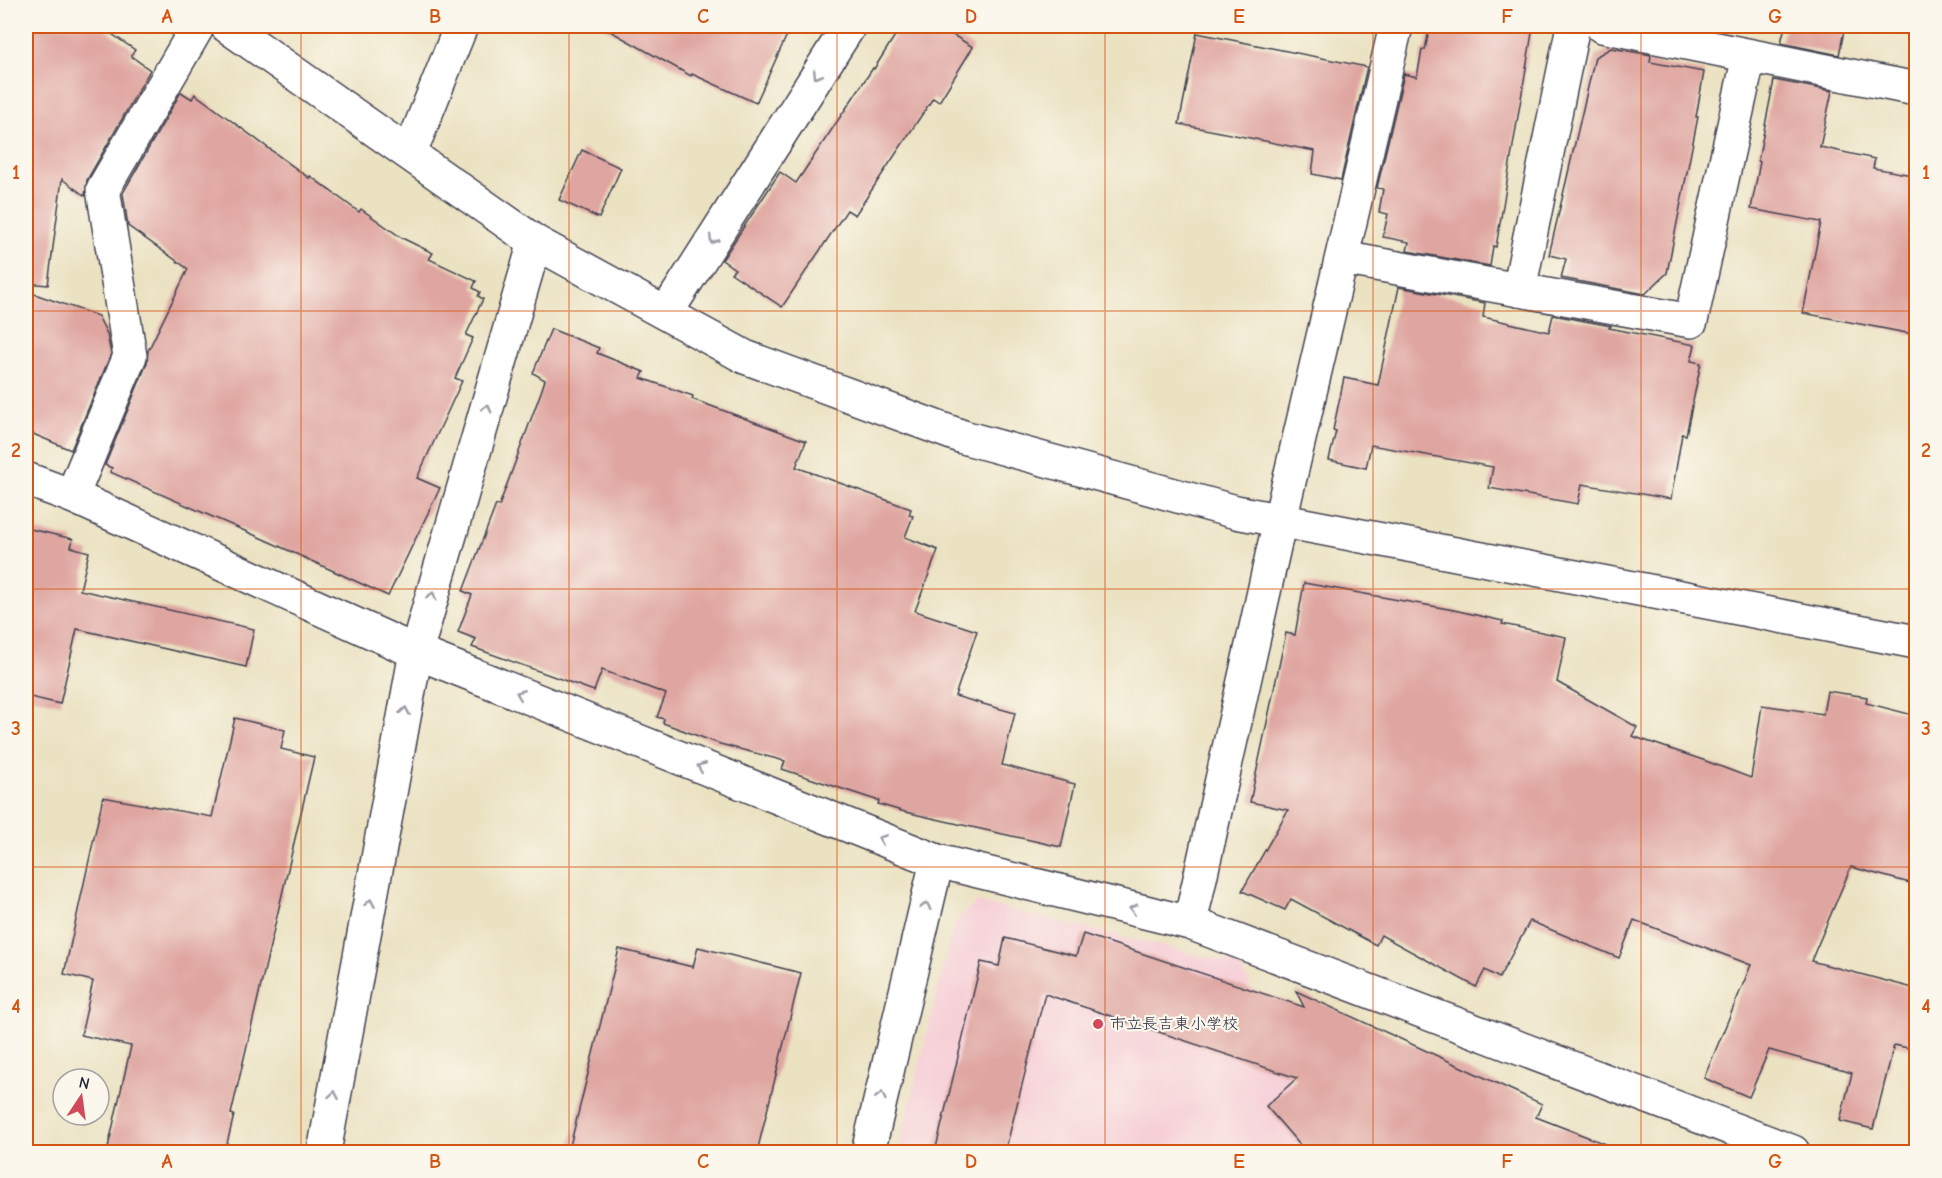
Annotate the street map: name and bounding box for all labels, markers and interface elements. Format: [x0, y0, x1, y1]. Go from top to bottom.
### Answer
text: A [161, 5, 173, 28]
text: B [429, 5, 441, 28]
text: C [697, 5, 709, 28]
text: D [965, 5, 977, 28]
text: E [1233, 5, 1245, 28]
text: F [1501, 5, 1513, 28]
text: G [1768, 5, 1782, 28]
one-way arrow [813, 69, 825, 79]
text: 1 [12, 161, 20, 184]
text: 1 [1922, 161, 1930, 184]
one-way arrow [709, 233, 720, 244]
one-way arrow [480, 404, 492, 414]
text: 2 [11, 439, 21, 462]
text: 2 [1921, 439, 1931, 462]
one-way arrow [425, 591, 437, 602]
one-way arrow [516, 689, 527, 701]
one-way arrow [398, 707, 411, 717]
text: 3 [11, 717, 21, 740]
text: 3 [1921, 717, 1931, 740]
one-way arrow [697, 762, 708, 774]
one-way arrow [877, 834, 888, 847]
one-way arrow [363, 899, 376, 909]
one-way arrow [919, 901, 932, 911]
one-way arrow [1129, 904, 1139, 917]
text: 4 [11, 995, 21, 1018]
text: 4 [1921, 995, 1931, 1018]
place label: 市立長吉東小学校 [1110, 1015, 1238, 1033]
marker: 市立長吉東小学校 [1091, 1017, 1105, 1031]
north arrow [51, 1067, 111, 1127]
text: N [77, 1073, 91, 1093]
one-way arrow [327, 1090, 340, 1100]
one-way arrow [874, 1091, 887, 1101]
text: A [161, 1150, 173, 1173]
text: B [429, 1150, 441, 1173]
text: C [697, 1150, 709, 1173]
text: D [965, 1150, 977, 1173]
text: E [1233, 1150, 1245, 1173]
text: F [1501, 1150, 1513, 1173]
text: G [1768, 1150, 1782, 1173]

